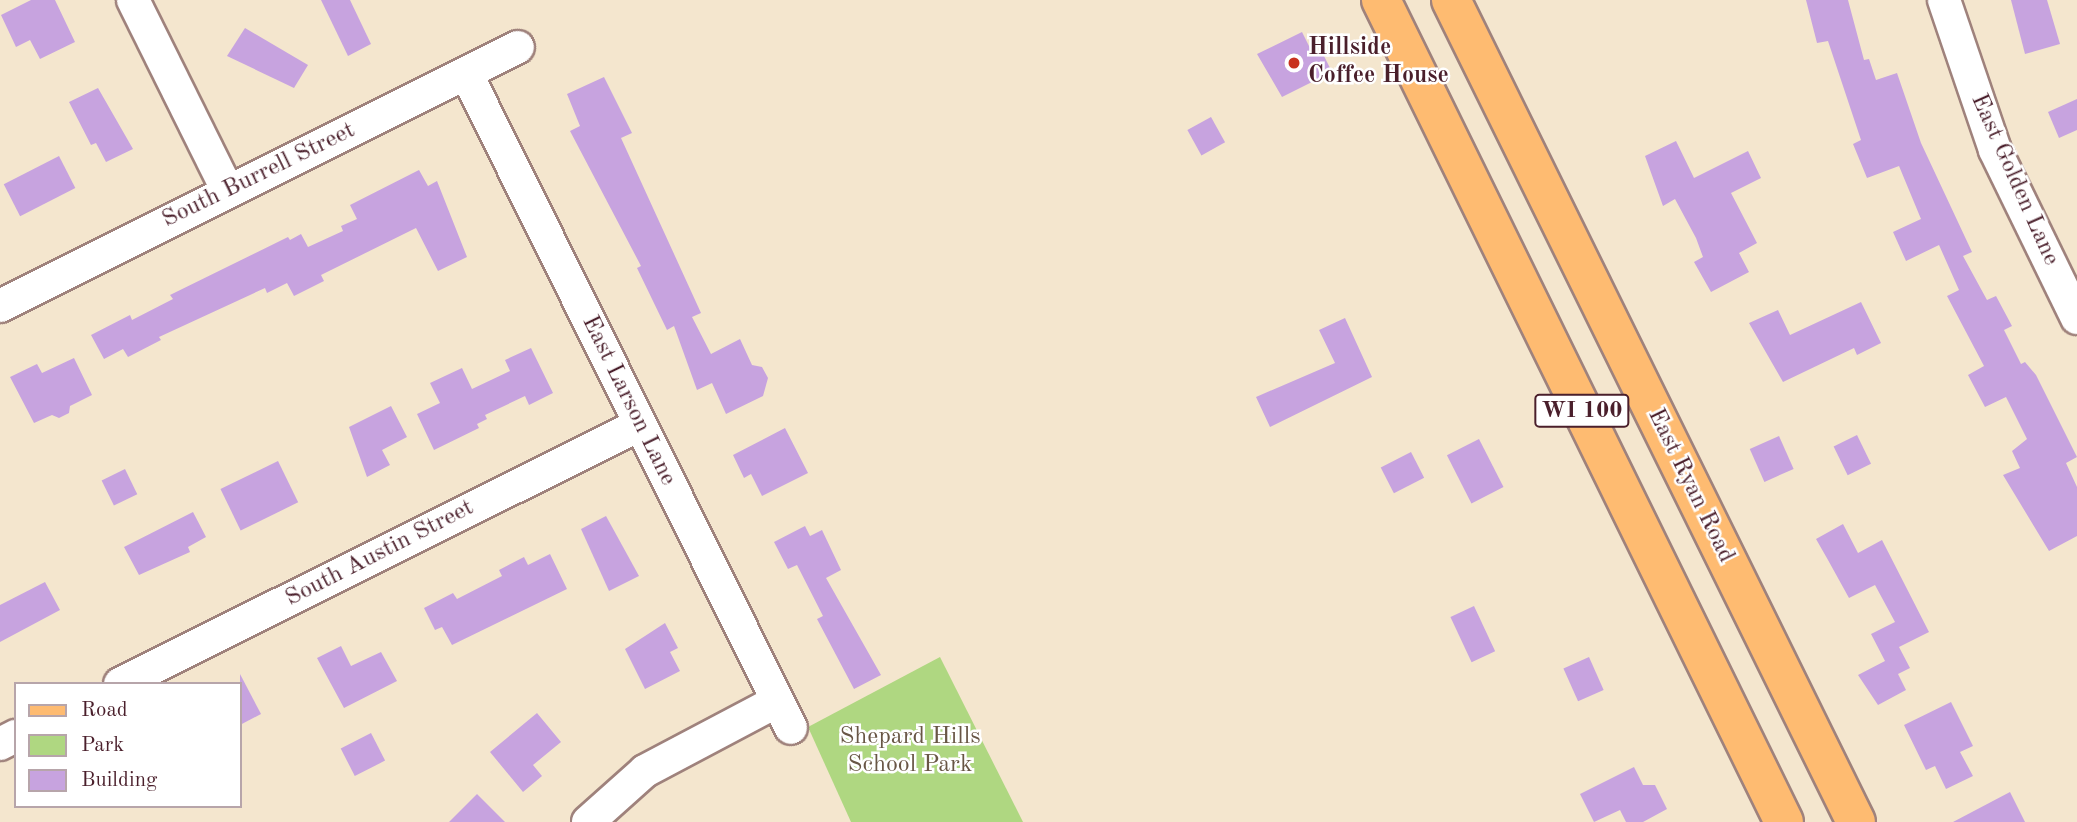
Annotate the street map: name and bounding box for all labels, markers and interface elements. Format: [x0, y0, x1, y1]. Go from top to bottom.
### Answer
place label: Hillside Coffee House [1308, 35, 1449, 91]
marker: Hillside Coffee House [1286, 55, 1302, 71]
street label: East Golden Lane [1963, 90, 2065, 270]
street label: South Burrell Street [158, 117, 360, 235]
street label: East Larson Lane [574, 311, 682, 491]
road number: WI 100 [1533, 392, 1631, 430]
street label: East Ryan Road [1640, 404, 1740, 568]
street label: South Austin Street [281, 494, 479, 614]
legend [14, 682, 242, 808]
text: Road [81, 700, 128, 721]
park label: Shepard Hills School Park [839, 724, 981, 780]
text: Park [81, 735, 124, 756]
text: Building [81, 770, 157, 791]

